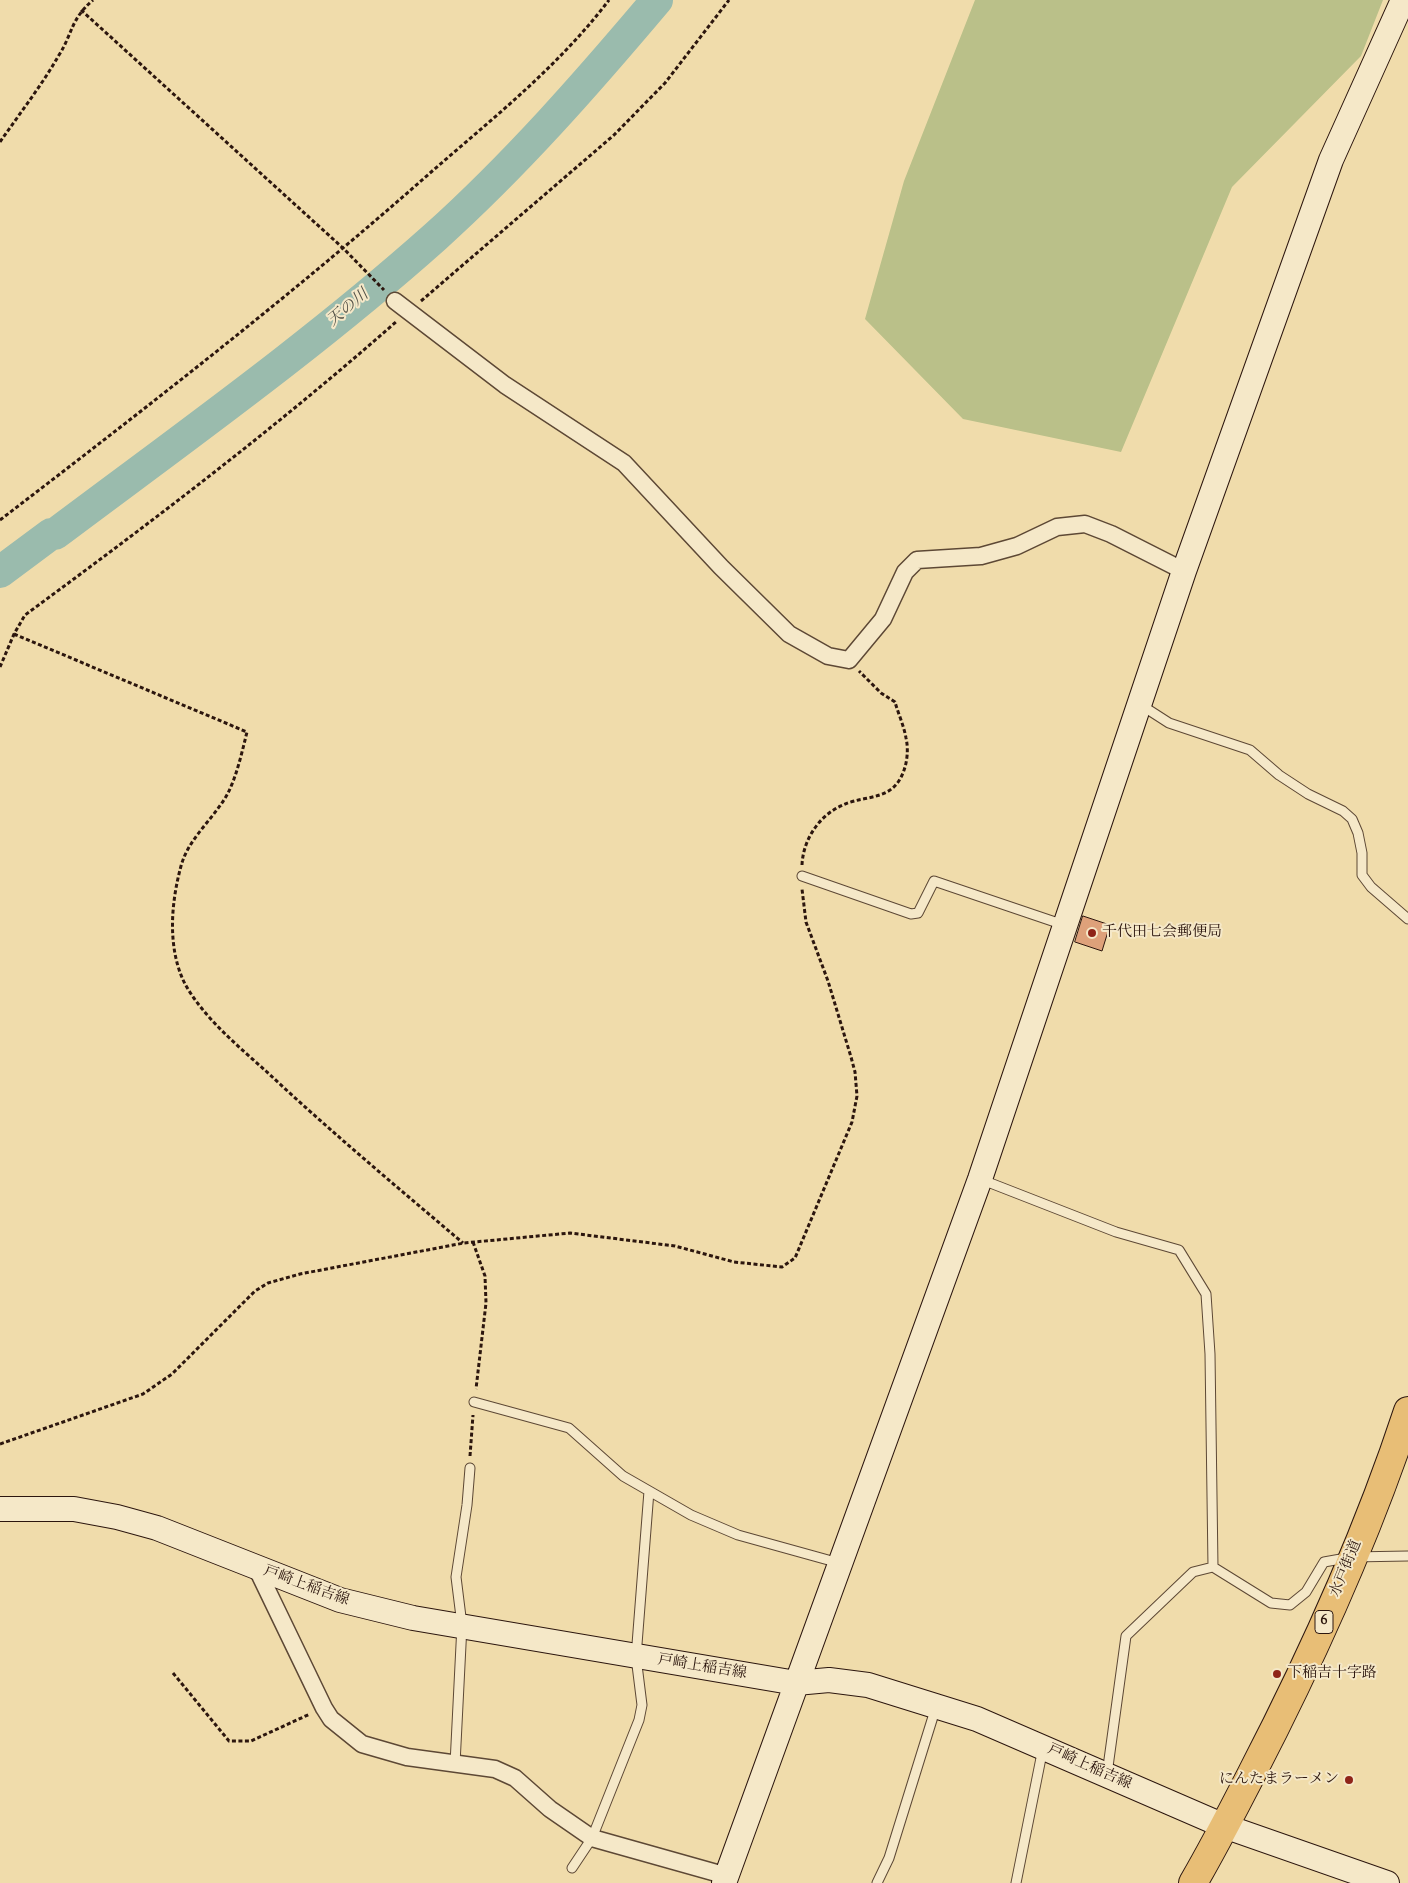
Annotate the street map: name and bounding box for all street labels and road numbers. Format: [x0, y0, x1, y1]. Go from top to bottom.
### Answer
street label: 水戸街道 [1327, 1538, 1367, 1600]
street label: 戸崎上稲吉線 [261, 1563, 351, 1611]
road number: 6 [1315, 1610, 1333, 1634]
street label: 戸崎上稲吉線 [656, 1652, 748, 1684]
street label: 戸崎上稲吉線 [1044, 1741, 1134, 1795]

